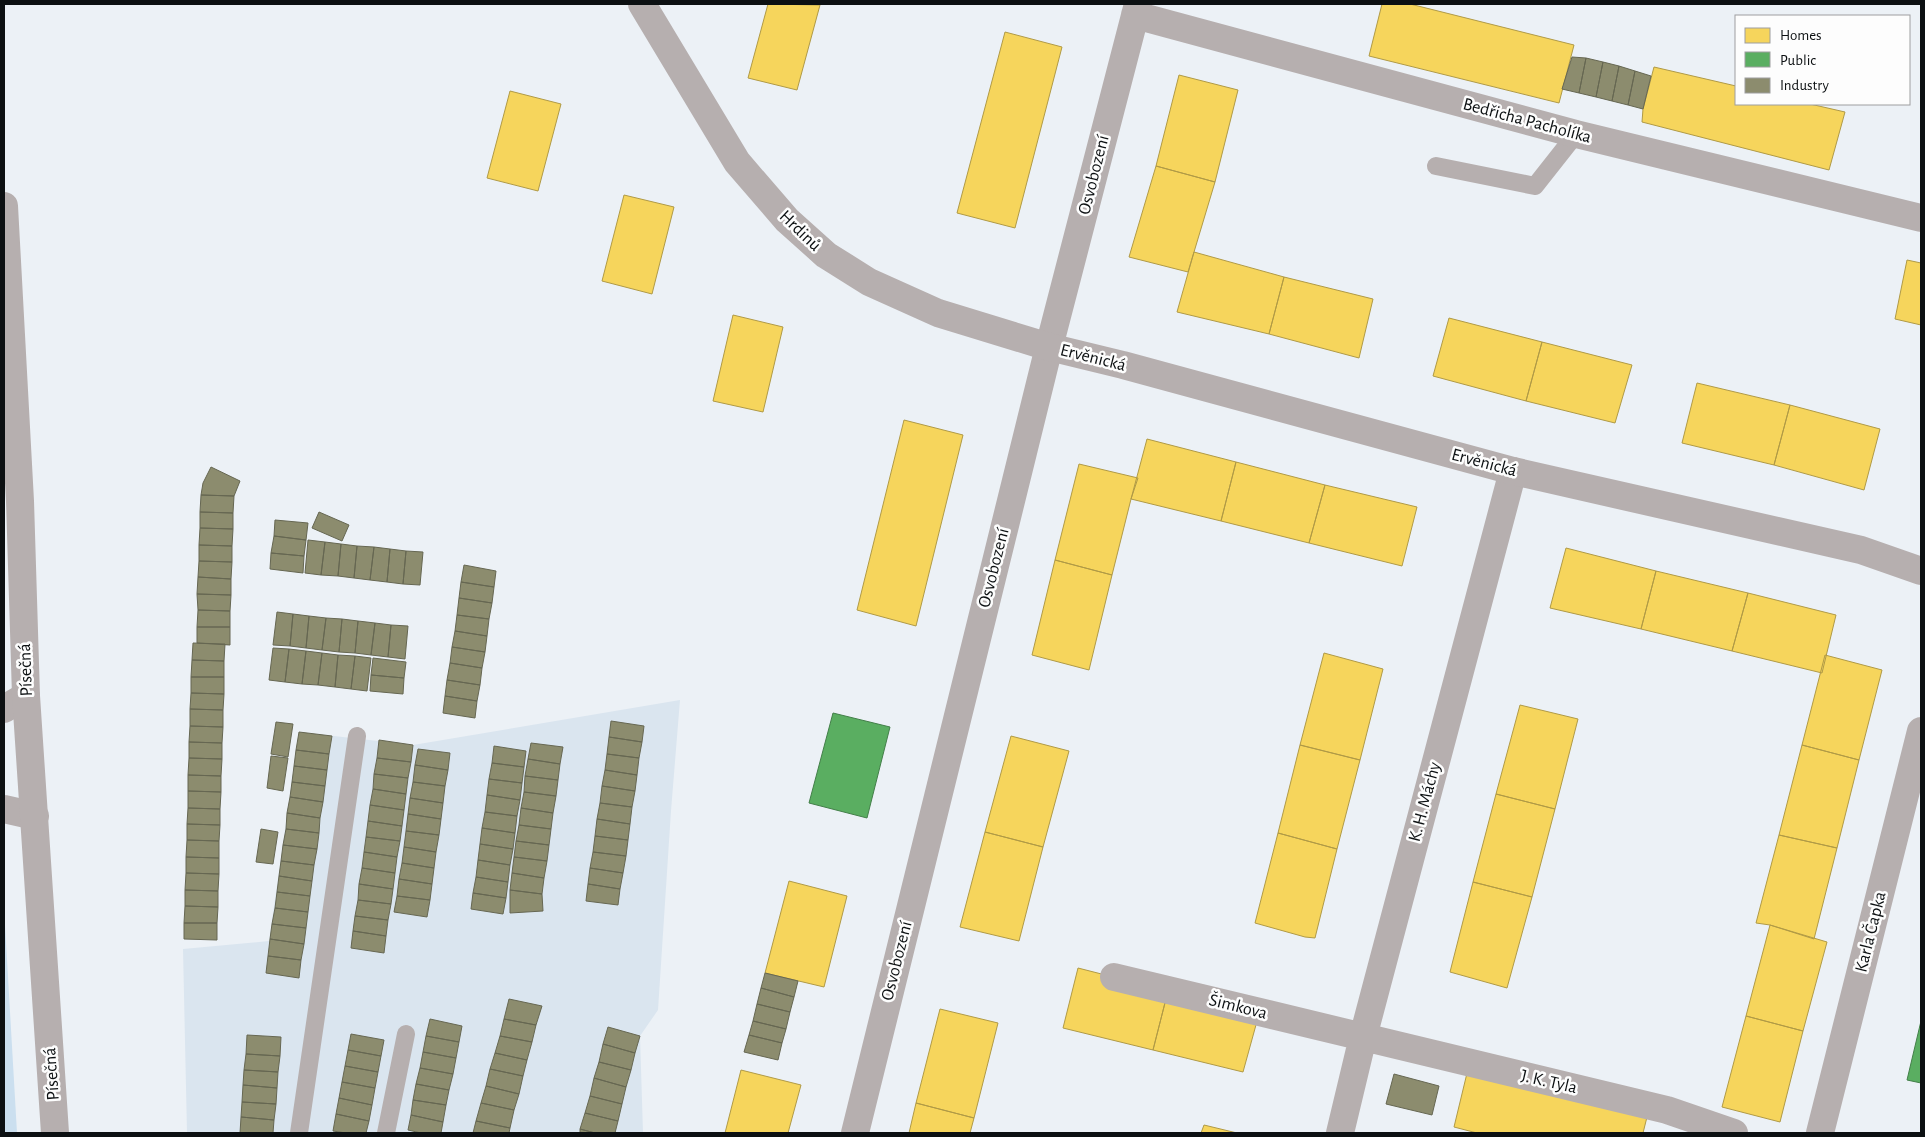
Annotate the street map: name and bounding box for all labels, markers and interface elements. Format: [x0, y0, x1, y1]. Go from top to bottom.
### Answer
legend [1735, 15, 1910, 105]
text: Homes [1780, 28, 1822, 43]
text: Public [1780, 53, 1816, 68]
text: Industry [1780, 78, 1829, 93]
street label: Bedřicha Pacholíka [1461, 95, 1593, 147]
street label: Osvobození [1075, 133, 1113, 217]
street label: Hrdinů [776, 207, 824, 255]
street label: Ervěnická [1058, 341, 1128, 375]
street label: Ervěnická [1449, 446, 1519, 480]
street label: Osvobození [975, 526, 1013, 610]
street label: Písečná [16, 643, 36, 697]
street label: K. H. Máchy [1406, 760, 1444, 844]
street label: Karla Čapka [1849, 889, 1890, 974]
street label: Osvobození [878, 919, 916, 1003]
street label: Šimkova [1207, 988, 1270, 1023]
street label: Písečná [41, 1047, 63, 1101]
street label: J. K. Tyla [1519, 1067, 1579, 1097]

